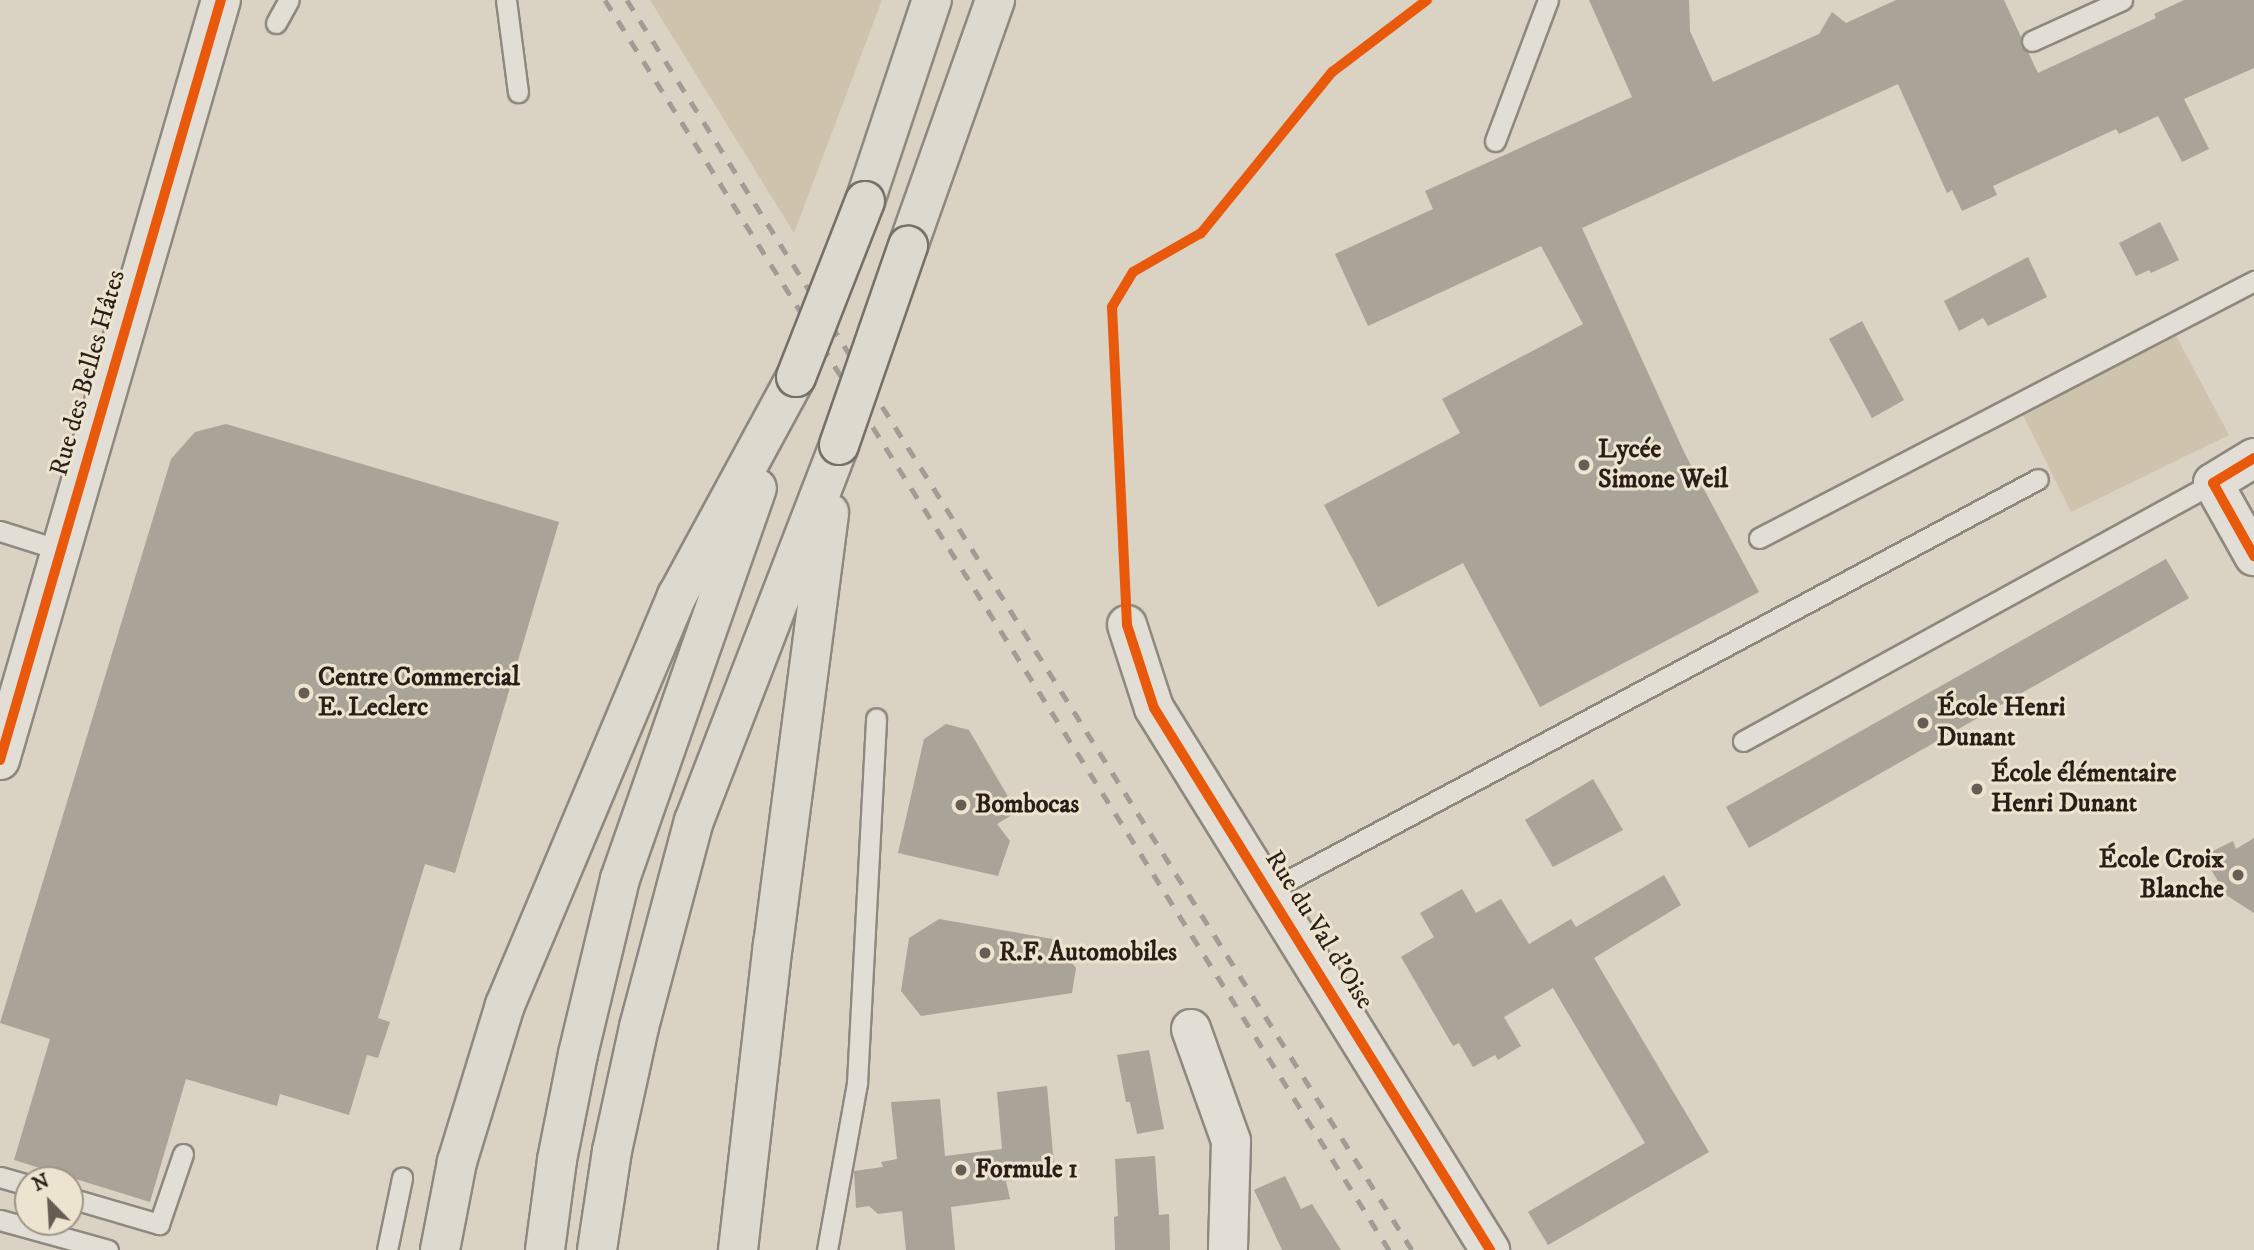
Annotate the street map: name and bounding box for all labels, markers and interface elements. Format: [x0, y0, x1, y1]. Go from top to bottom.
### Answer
street label: Rue des Belles Hâtes [44, 267, 132, 479]
place label: Lycée Simone Weil [1598, 434, 1728, 496]
marker: Lycée Simone Weil [1576, 457, 1592, 473]
place label: Centre Commercial E. Leclerc [318, 662, 520, 724]
marker: Centre Commercial E. Leclerc [296, 685, 312, 701]
place label: École Henri Dunant [1937, 692, 2065, 754]
marker: École Henri Dunant [1915, 715, 1931, 731]
place label: École élémentaire Henri Dunant [1991, 758, 2177, 820]
marker: École élémentaire Henri Dunant [1969, 781, 1985, 797]
place label: Bombocas [975, 789, 1079, 821]
marker: Bombocas [953, 797, 969, 813]
place label: École Croix Blanche [2099, 844, 2224, 906]
street label: Rue du Val d'Oise [1258, 845, 1380, 1015]
marker: École Croix Blanche [2230, 867, 2246, 883]
place label: R.F. Automobiles [999, 937, 1177, 969]
marker: R.F. Automobiles [977, 945, 993, 961]
place label: Formule 1 [975, 1154, 1078, 1186]
marker: Formule 1 [953, 1162, 969, 1178]
north arrow [14, 1166, 84, 1236]
text: N [29, 1170, 53, 1197]

